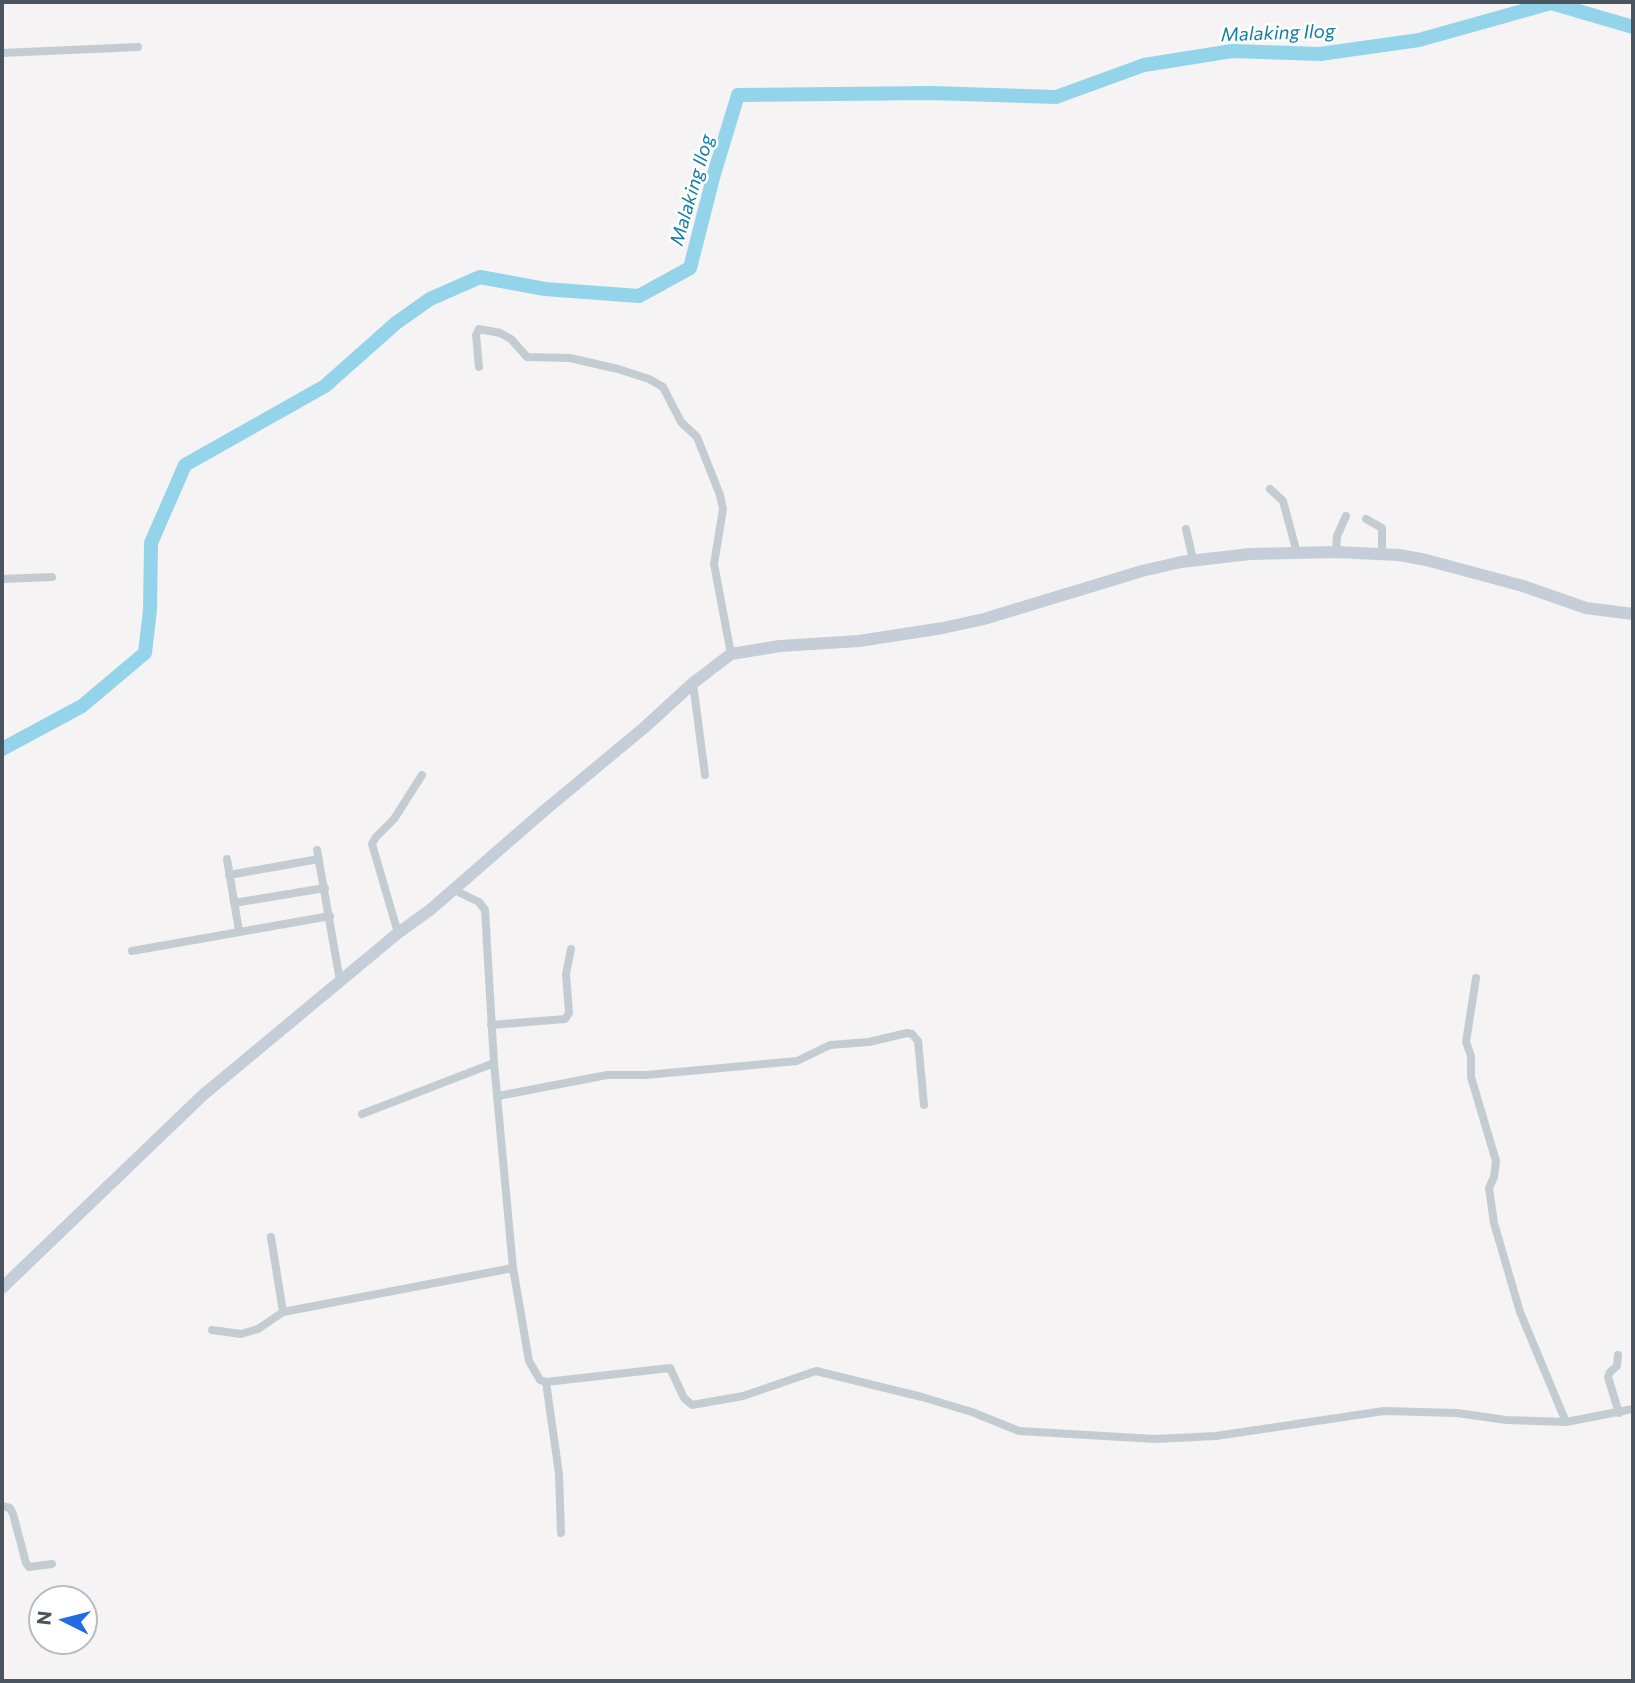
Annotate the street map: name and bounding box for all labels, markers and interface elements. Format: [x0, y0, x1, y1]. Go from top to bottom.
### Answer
water label: Malaking Ilog [1220, 20, 1336, 46]
water label: Malaking Ilog [665, 132, 719, 248]
north arrow [28, 1585, 98, 1655]
text: N [31, 1610, 56, 1626]

